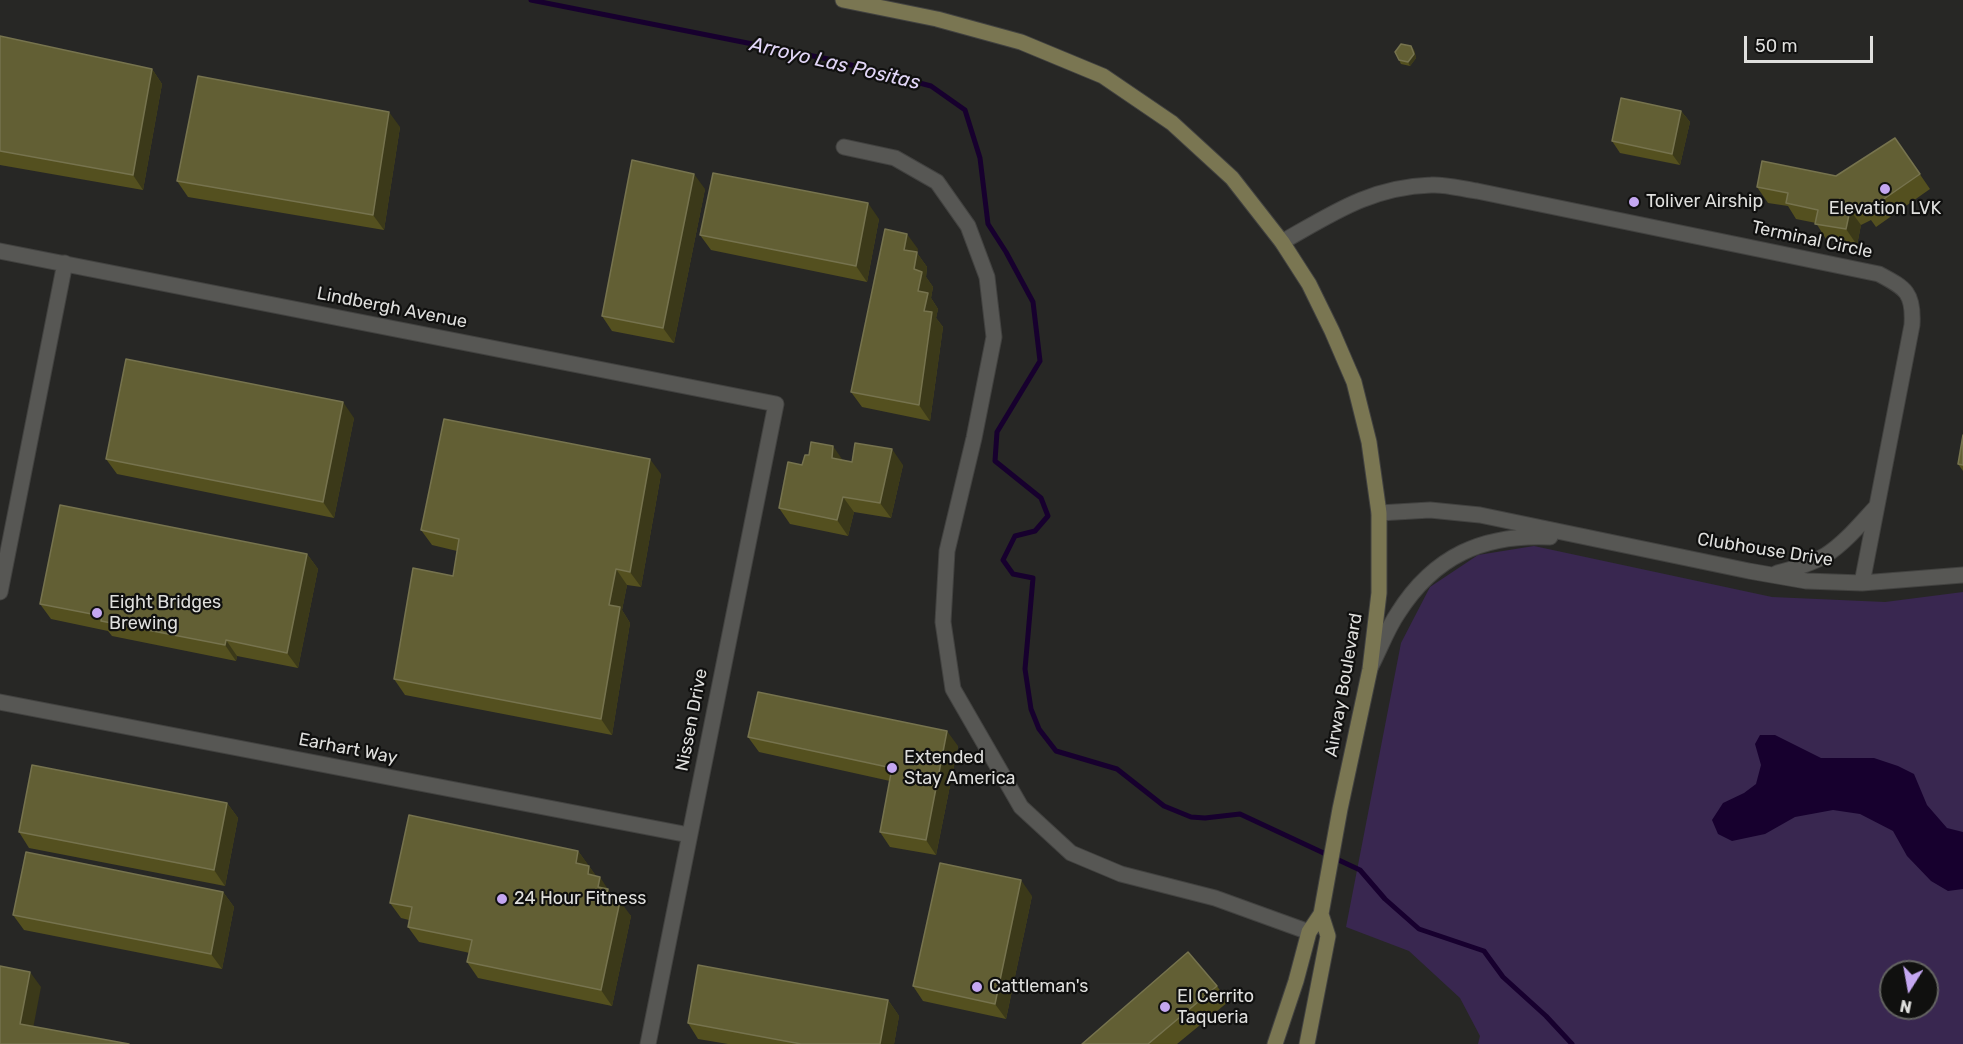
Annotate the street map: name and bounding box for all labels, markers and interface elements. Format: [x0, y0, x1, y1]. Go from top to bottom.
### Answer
scale bar [1747, 24, 1876, 62]
water label: Arroyo Las Positas [748, 33, 922, 95]
text: 50 m [1755, 35, 1798, 57]
marker: Elevation LVK [1878, 182, 1892, 196]
place label: Toliver Airship [1646, 191, 1763, 213]
marker: Toliver Airship [1627, 195, 1641, 209]
place label: Elevation LVK [1829, 198, 1941, 220]
street label: Terminal Circle [1750, 217, 1874, 263]
street label: Lindbergh Avenue [315, 283, 469, 333]
street label: Clubhouse Drive [1696, 529, 1834, 571]
place label: Eight Bridges Brewing [109, 592, 221, 634]
marker: Eight Bridges Brewing [90, 606, 104, 620]
street label: Airway Boulevard [1321, 611, 1367, 759]
street label: Nissen Drive [671, 667, 713, 773]
street label: Earhart Way [297, 729, 399, 769]
place label: Extended Stay America [904, 747, 1016, 789]
marker: Extended Stay America [885, 761, 899, 775]
place label: 24 Hour Fitness [514, 888, 647, 910]
marker: 24 Hour Fitness [495, 892, 509, 906]
north arrow [1879, 960, 1939, 1020]
place label: Cattleman's [989, 976, 1088, 998]
marker: Cattleman's [970, 980, 984, 994]
place label: El Cerrito Taqueria [1177, 986, 1254, 1028]
text: N [1898, 996, 1913, 1017]
marker: El Cerrito Taqueria [1158, 1000, 1172, 1014]

